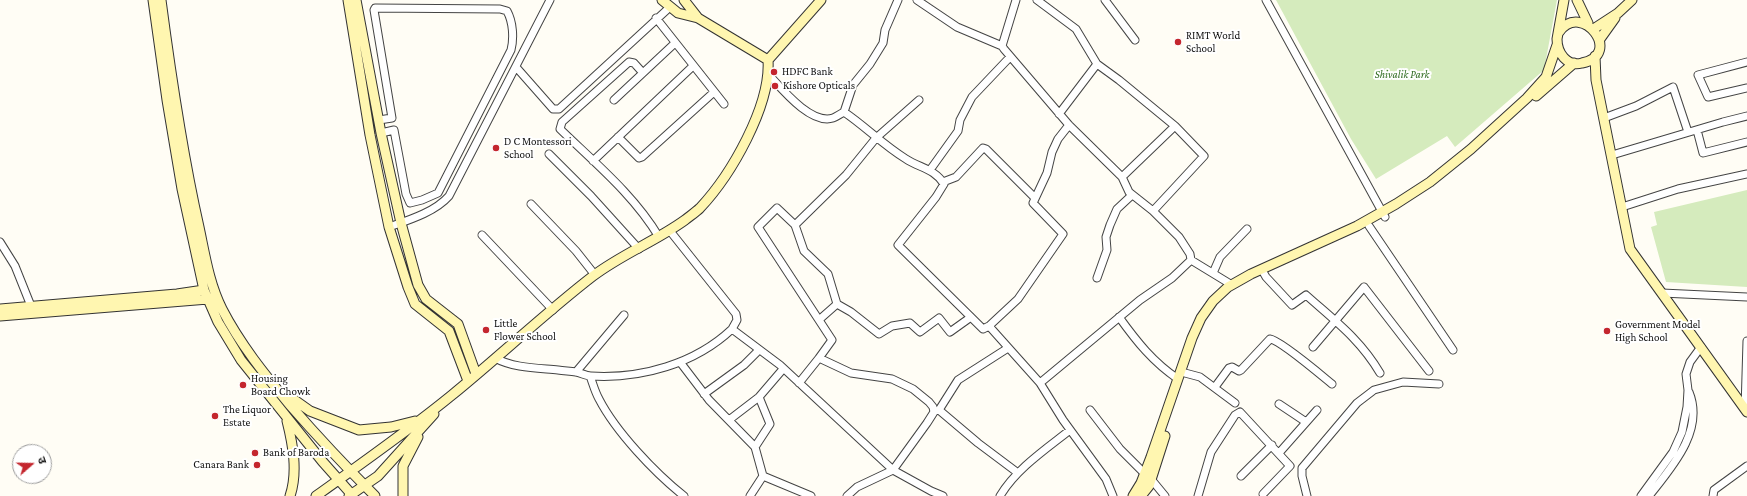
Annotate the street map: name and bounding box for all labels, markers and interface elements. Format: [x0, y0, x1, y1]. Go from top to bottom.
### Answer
place label: RIMT World School [1186, 29, 1240, 55]
marker: RIMT World School [1173, 37, 1183, 47]
place label: HDFC Bank [782, 65, 833, 79]
marker: HDFC Bank [769, 67, 779, 77]
park label: Shivalik Park [1375, 68, 1429, 82]
place label: Kishore Opticals [783, 79, 855, 93]
marker: Kishore Opticals [770, 81, 780, 91]
place label: D C Montessori School [504, 135, 572, 161]
marker: D C Montessori School [491, 143, 501, 153]
place label: Little Flower School [494, 317, 556, 343]
place label: Government Model High School [1615, 318, 1700, 344]
marker: Little Flower School [481, 325, 491, 335]
marker: Government Model High School [1602, 326, 1612, 336]
place label: Housing Board Chowk [251, 372, 310, 398]
marker: Housing Board Chowk [238, 380, 248, 390]
place label: The Liquor Estate [223, 403, 271, 429]
marker: The Liquor Estate [210, 411, 220, 421]
north arrow [12, 444, 52, 484]
place label: Bank of Baroda [263, 446, 329, 460]
marker: Bank of Baroda [250, 448, 260, 458]
text: उ [36, 455, 49, 465]
place label: Canara Bank [193, 458, 249, 472]
marker: Canara Bank [252, 460, 262, 470]

